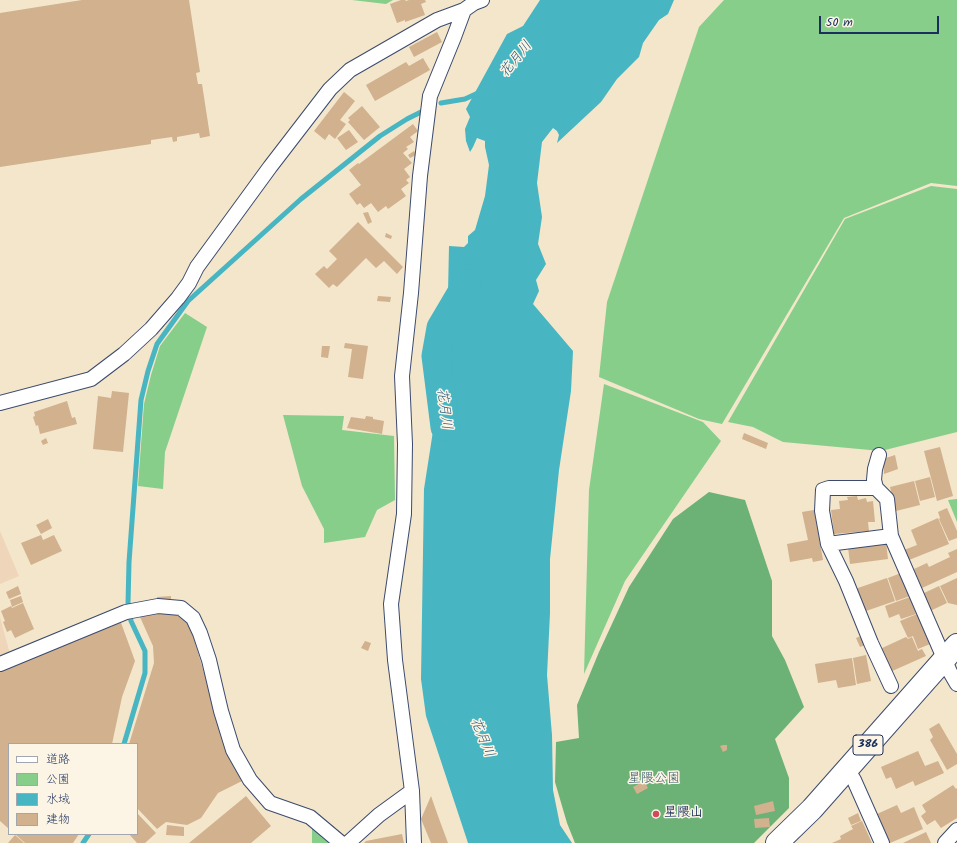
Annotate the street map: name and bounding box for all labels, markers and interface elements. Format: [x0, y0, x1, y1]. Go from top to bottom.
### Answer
scale bar [821, 8, 941, 34]
text: 50 m [826, 13, 853, 32]
water label: 花月川 [497, 38, 537, 82]
water label: 花月川 [432, 387, 454, 431]
water label: 花月川 [465, 715, 497, 761]
road number: 386 [853, 735, 883, 755]
legend [8, 743, 138, 835]
text: 道路 [46, 750, 70, 769]
text: 公園 [46, 770, 70, 789]
park label: 星隈公園 [628, 772, 680, 788]
text: 水域 [46, 790, 70, 809]
place label: 星隈山 [664, 806, 703, 822]
marker: 星隈山 [651, 809, 661, 819]
text: 建物 [46, 810, 70, 829]

